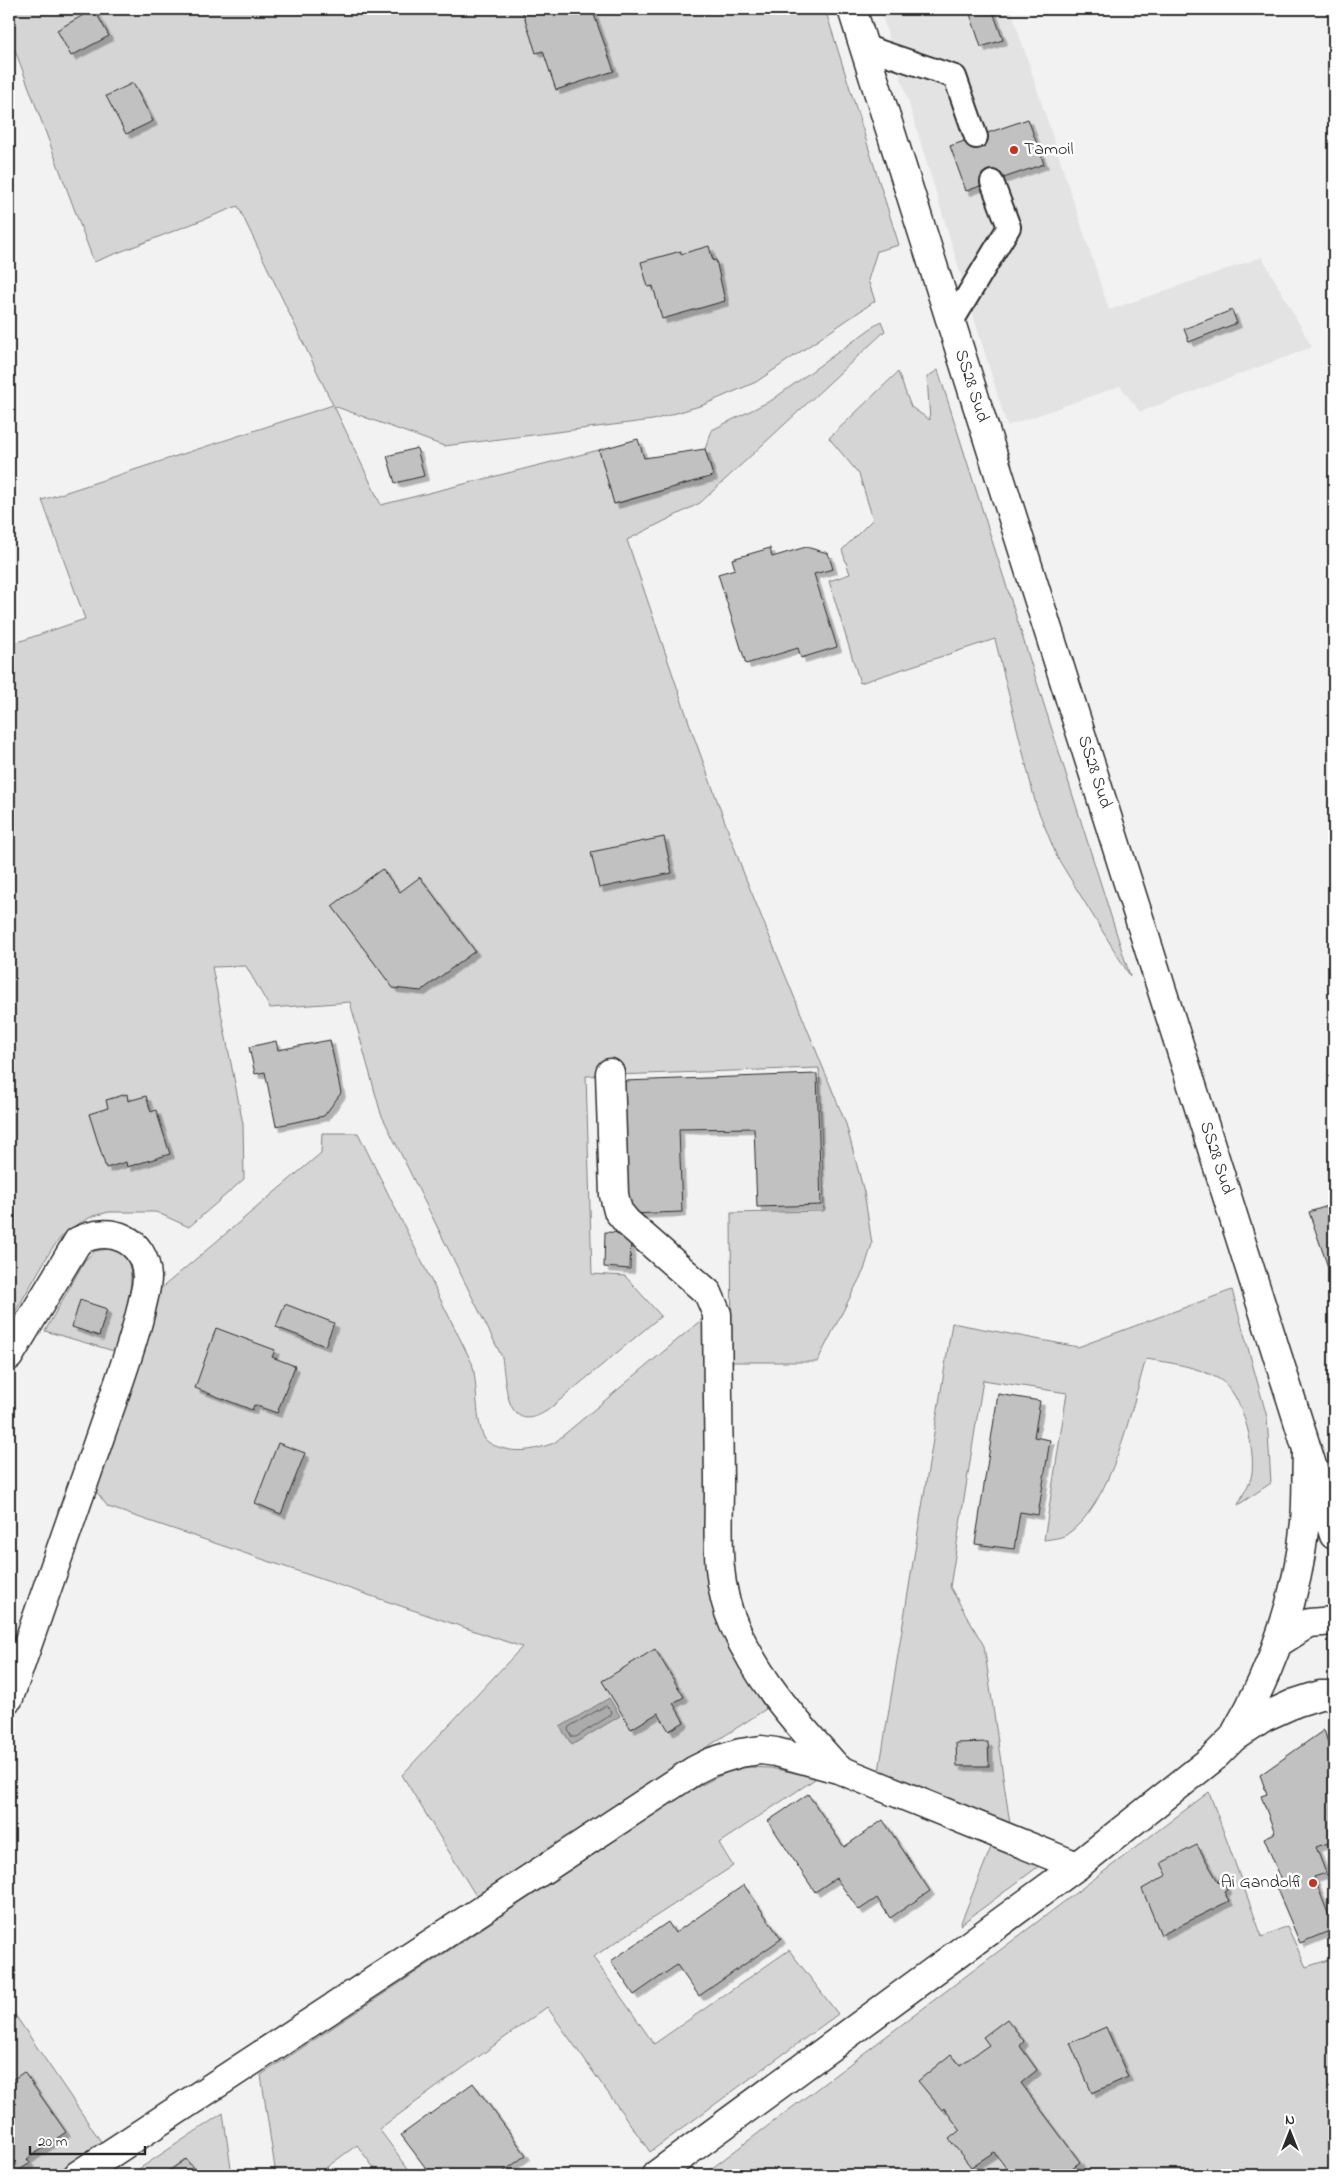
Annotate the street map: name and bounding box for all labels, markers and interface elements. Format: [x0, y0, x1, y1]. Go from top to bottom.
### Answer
place label: Tamoil [1024, 137, 1074, 163]
marker: Tamoil [1008, 144, 1020, 156]
street label: SS28 Sud [947, 346, 995, 426]
street label: SS28 Sud [1070, 732, 1118, 812]
street label: SS28 Sud [1192, 1118, 1240, 1198]
place label: Ai Gandolfi [1221, 1870, 1303, 1896]
marker: Ai Gandolfi [1307, 1877, 1319, 1889]
north arrow [1266, 2106, 1316, 2156]
text: N [1285, 2110, 1295, 2131]
scale bar [30, 2124, 145, 2156]
text: 20 m [38, 2131, 68, 2153]

